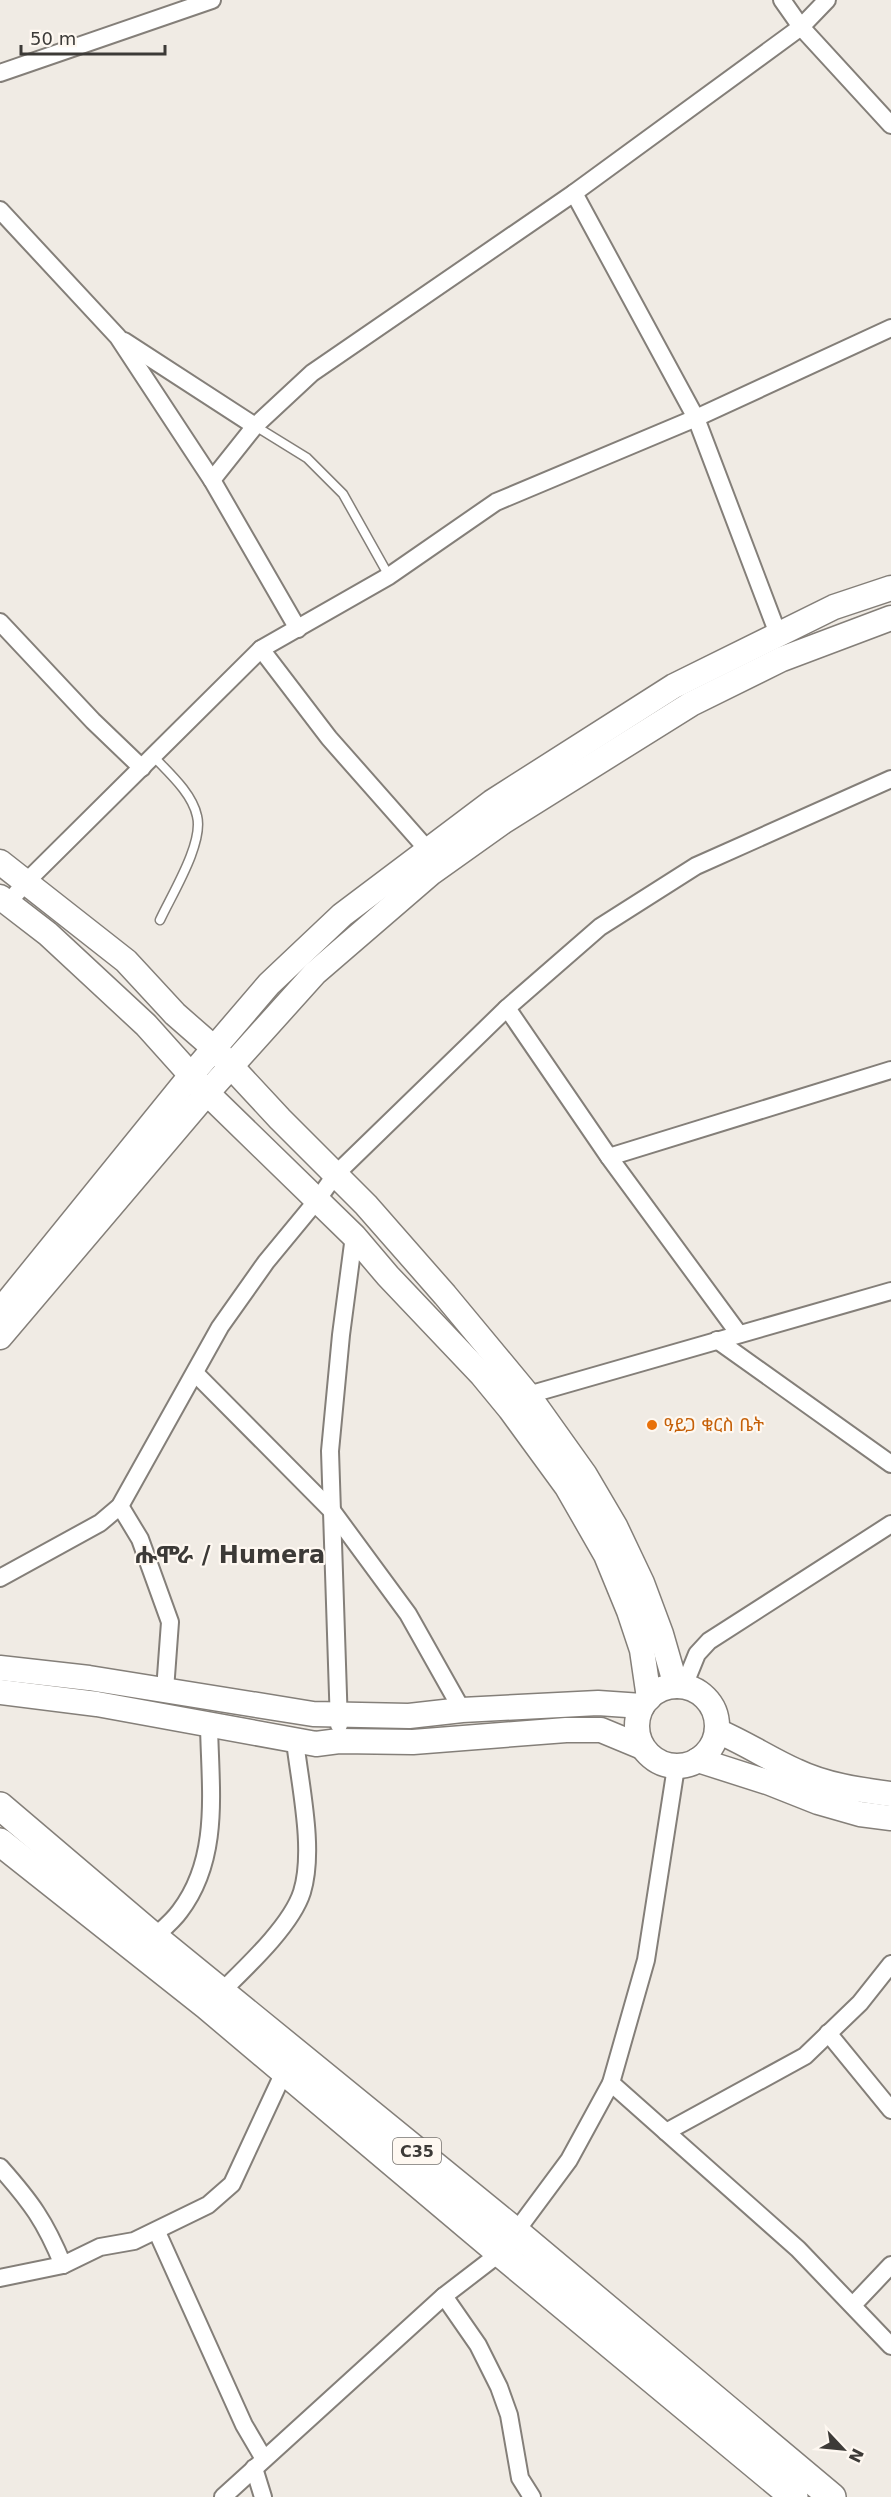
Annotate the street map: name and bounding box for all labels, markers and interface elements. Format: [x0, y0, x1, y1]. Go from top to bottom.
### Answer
scale bar [21, 18, 165, 56]
text: 50 m [30, 28, 76, 49]
place label: ዓይጋ ቁርስ ቤት [664, 1414, 764, 1435]
marker: ዓይጋ ቁርስ ቤት [645, 1418, 659, 1432]
district label: ሑሞራ / Humera [135, 1541, 325, 1569]
road number: C35 [393, 2138, 441, 2164]
north arrow [813, 2419, 873, 2479]
text: N [845, 2445, 868, 2466]

